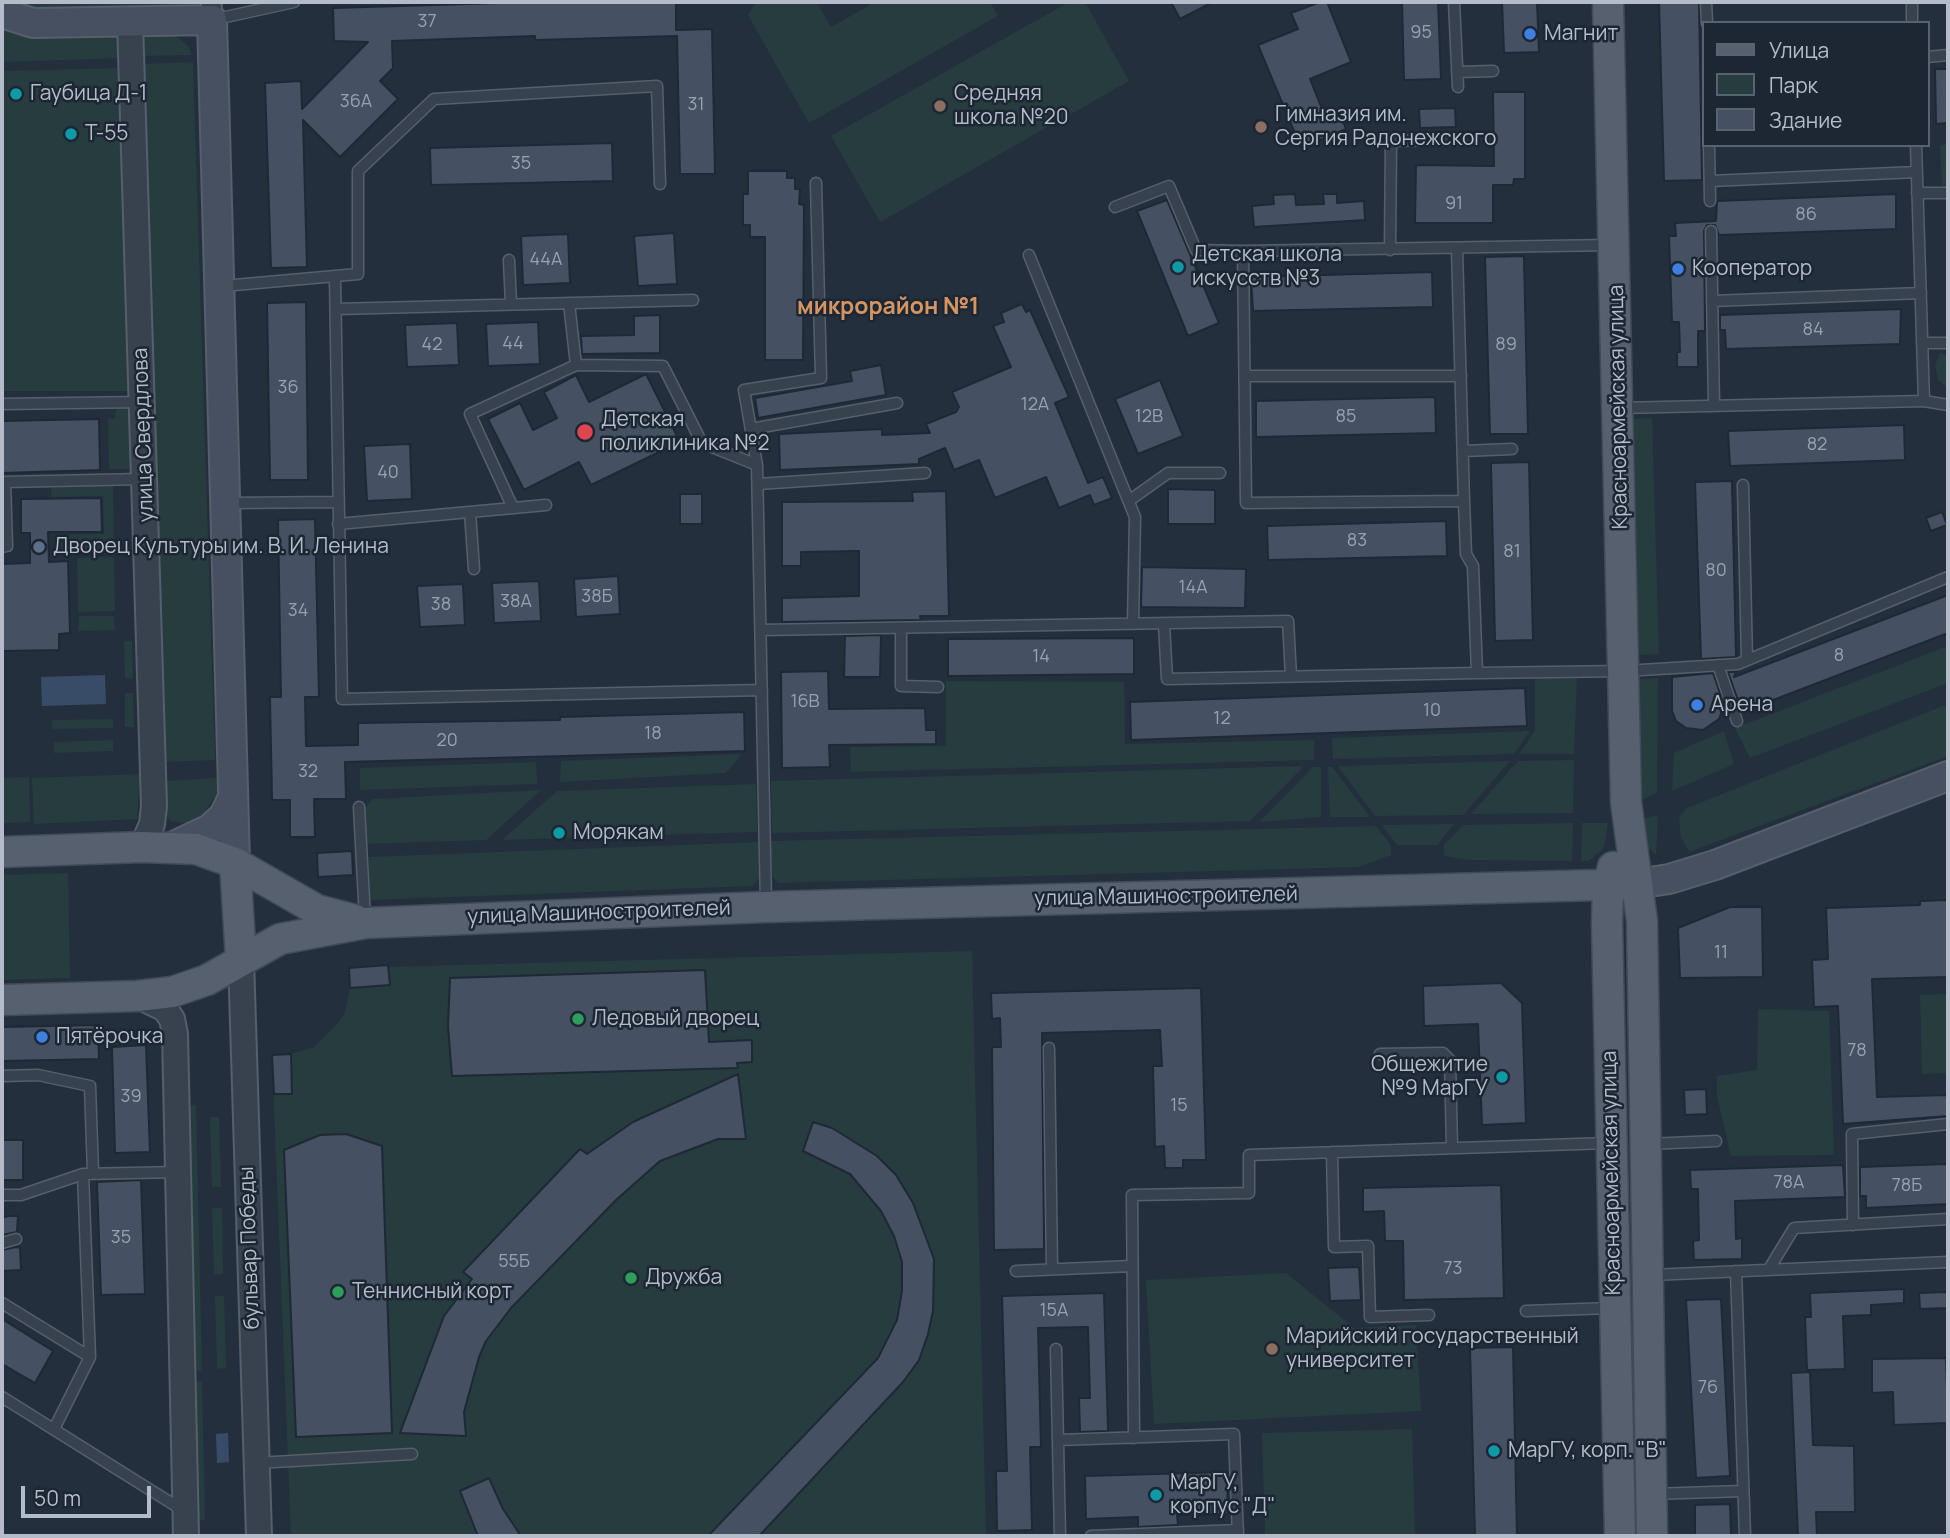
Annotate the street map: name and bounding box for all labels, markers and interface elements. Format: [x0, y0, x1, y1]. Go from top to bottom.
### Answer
house number: 37 [418, 11, 436, 33]
place label: Магнит [1544, 21, 1618, 47]
legend [1702, 21, 1929, 147]
house number: 95 [1410, 22, 1432, 44]
marker: Магнит [1522, 26, 1538, 42]
text: Улица [1769, 36, 1829, 64]
text: Парк [1769, 71, 1818, 99]
place label: Гаубица Д-1 [30, 81, 147, 107]
place label: Средняя школа №20 [954, 81, 1069, 131]
marker: Гаубица Д-1 [8, 86, 24, 102]
house number: 36А [340, 91, 372, 113]
house number: 31 [688, 94, 704, 116]
marker: Средняя школа №20 [932, 98, 948, 114]
place label: Гимназия им. Сергия Радонежского [1275, 102, 1496, 152]
text: Здание [1769, 106, 1842, 134]
marker: Гимназия им. Сергия Радонежского [1253, 119, 1269, 135]
place label: Т-55 [85, 121, 129, 147]
marker: Т-55 [63, 126, 79, 142]
house number: 35 [511, 153, 531, 175]
house number: 91 [1445, 193, 1463, 215]
house number: 86 [1795, 204, 1817, 226]
place label: Детская школа искусств №3 [1192, 242, 1342, 292]
house number: 44А [530, 249, 562, 271]
place label: Кооператор [1692, 256, 1812, 282]
marker: Детская школа искусств №3 [1170, 259, 1186, 275]
marker: Кооператор [1670, 261, 1686, 277]
street label: Красноармейская улица [1604, 284, 1634, 530]
district label: микрорайон №1 [797, 294, 979, 322]
house number: 84 [1802, 319, 1824, 341]
house number: 44 [502, 333, 524, 355]
house number: 42 [422, 334, 442, 356]
house number: 89 [1495, 334, 1517, 356]
street label: улица Свердлова [128, 347, 160, 523]
house number: 36 [277, 377, 299, 399]
house number: 12А [1021, 394, 1049, 416]
house number: 12В [1135, 406, 1163, 428]
house number: 85 [1336, 406, 1356, 428]
place label: Детская поликлиника №2 [601, 407, 769, 457]
marker: Детская поликлиника №2 [575, 422, 595, 442]
house number: 82 [1807, 434, 1827, 456]
house number: 40 [377, 462, 399, 484]
house number: 83 [1347, 530, 1367, 552]
place label: Дворец Культуры им. В. И. Ленина [53, 534, 389, 560]
marker: Дворец Культуры им. В. И. Ленина [31, 539, 47, 555]
house number: 81 [1503, 541, 1521, 563]
house number: 80 [1705, 560, 1727, 582]
house number: 14А [1178, 577, 1208, 599]
house number: 38Б [581, 586, 613, 608]
house number: 38А [500, 591, 532, 613]
house number: 38 [431, 594, 451, 616]
house number: 34 [288, 600, 308, 622]
house number: 8 [1834, 645, 1844, 667]
house number: 14 [1032, 646, 1050, 668]
house number: 16В [790, 691, 820, 713]
place label: Арена [1711, 692, 1773, 718]
marker: Арена [1689, 697, 1705, 713]
house number: 10 [1423, 700, 1441, 722]
house number: 12 [1213, 708, 1231, 730]
house number: 18 [644, 723, 662, 745]
house number: 20 [436, 730, 458, 752]
house number: 32 [298, 761, 318, 783]
place label: Морякам [573, 820, 664, 846]
marker: Морякам [551, 825, 567, 841]
street label: улица Машиностроителей [1034, 882, 1298, 912]
street label: улица Машиностроителей [467, 896, 731, 930]
house number: 11 [1714, 942, 1728, 964]
place label: Ледовый дворец [592, 1006, 759, 1032]
marker: Ледовый дворец [570, 1011, 586, 1027]
place label: Пятёрочка [56, 1024, 163, 1050]
marker: Пятёрочка [34, 1029, 50, 1045]
house number: 78 [1847, 1040, 1867, 1062]
street label: Красноармейская улица [1597, 1050, 1627, 1296]
place label: Общежитие №9 МарГУ [1371, 1052, 1488, 1102]
marker: Общежитие №9 МарГУ [1494, 1069, 1510, 1085]
house number: 39 [120, 1086, 142, 1108]
house number: 15 [1170, 1095, 1188, 1117]
street label: бульвар Победы [235, 1166, 265, 1330]
house number: 78А [1774, 1172, 1804, 1194]
house number: 78Б [1892, 1175, 1922, 1197]
house number: 35 [111, 1227, 131, 1249]
house number: 55Б [498, 1251, 530, 1273]
house number: 73 [1444, 1258, 1462, 1280]
place label: Дружба [645, 1265, 722, 1291]
marker: Дружба [623, 1270, 639, 1286]
place label: Теннисный корт [352, 1279, 512, 1305]
marker: Теннисный корт [330, 1284, 346, 1300]
house number: 15А [1040, 1300, 1068, 1322]
place label: Марийский государственный университет [1286, 1324, 1579, 1374]
marker: Марийский государственный университет [1264, 1341, 1280, 1357]
house number: 76 [1698, 1377, 1718, 1399]
place label: МарГУ, корп. "В" [1508, 1438, 1667, 1464]
marker: МарГУ, корп. "В" [1486, 1443, 1502, 1459]
place label: МарГУ, корпус "Д" [1170, 1470, 1275, 1520]
scale bar [24, 1472, 154, 1516]
text: 50 m [34, 1484, 81, 1512]
marker: МарГУ, корпус "Д" [1148, 1487, 1164, 1503]

